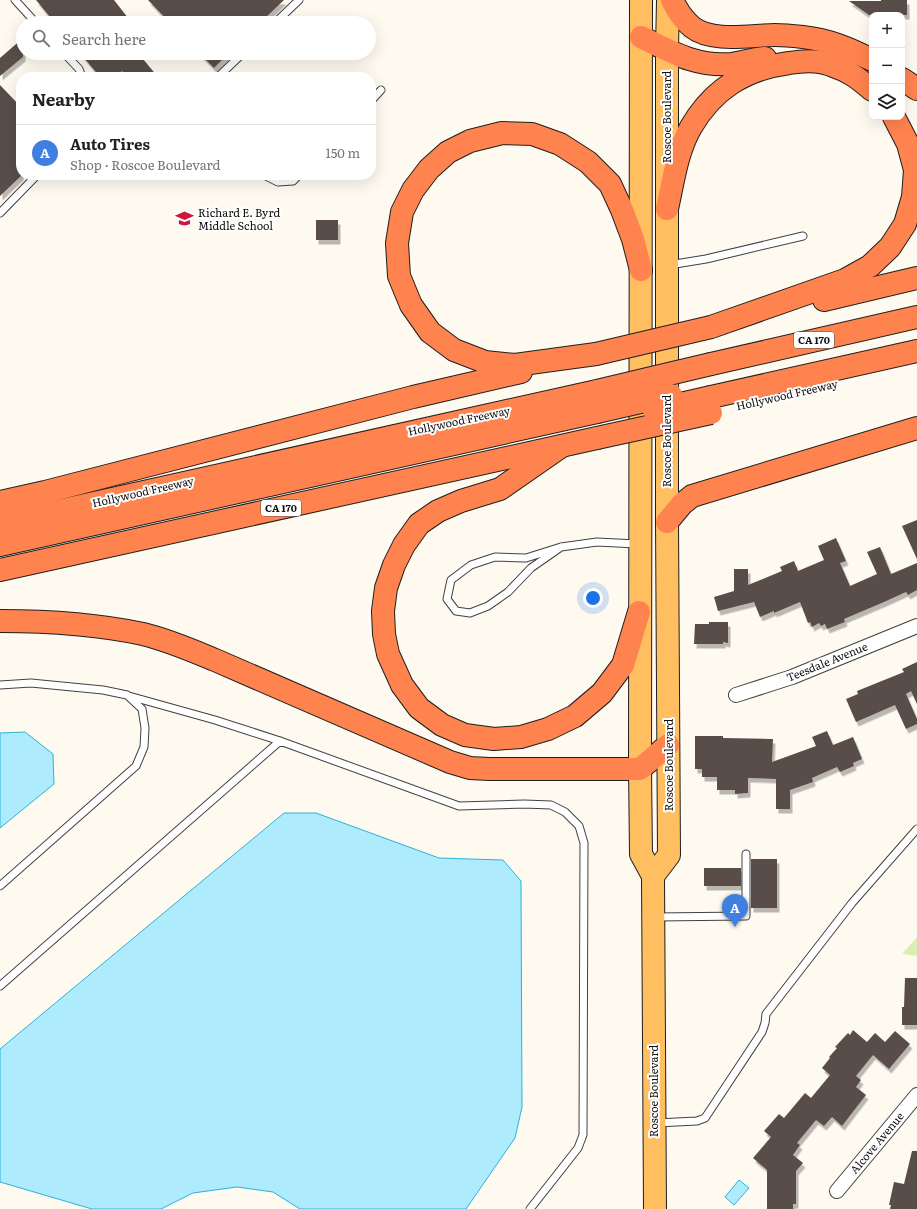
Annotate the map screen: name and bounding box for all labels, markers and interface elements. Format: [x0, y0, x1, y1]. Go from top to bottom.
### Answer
map controls [869, 12, 905, 120]
button: + [869, 12, 905, 48]
search box [16, 16, 376, 60]
icon: search [30, 27, 52, 49]
text: Search here [62, 27, 146, 50]
button: − [869, 48, 905, 84]
street label: Roscoe Boulevard [658, 71, 674, 163]
button: layers [869, 84, 905, 120]
text: Nearby [32, 86, 95, 111]
text: Auto Tires [70, 132, 150, 155]
text: A [40, 143, 50, 162]
text: 150 m [325, 143, 360, 162]
text: Shop · Roscoe Boulevard [70, 155, 221, 174]
place label: Richard E. Byrd Middle School [198, 204, 281, 233]
school or university icon: Richard E. Byrd Middle School [175, 209, 195, 229]
road number: CA 170 [794, 332, 834, 348]
street label: Hollywood Freeway [734, 374, 840, 413]
street label: Roscoe Boulevard [658, 395, 674, 487]
street label: Hollywood Freeway [406, 401, 512, 439]
street label: Hollywood Freeway [90, 471, 196, 510]
road number: CA 170 [261, 500, 301, 516]
your location [583, 588, 603, 608]
street label: Teesdale Avenue [784, 637, 870, 685]
street label: Roscoe Boulevard [660, 719, 676, 811]
pin: A [722, 894, 748, 927]
street label: Roscoe Boulevard [645, 1045, 661, 1137]
street label: Alcove Avenue [846, 1108, 907, 1177]

